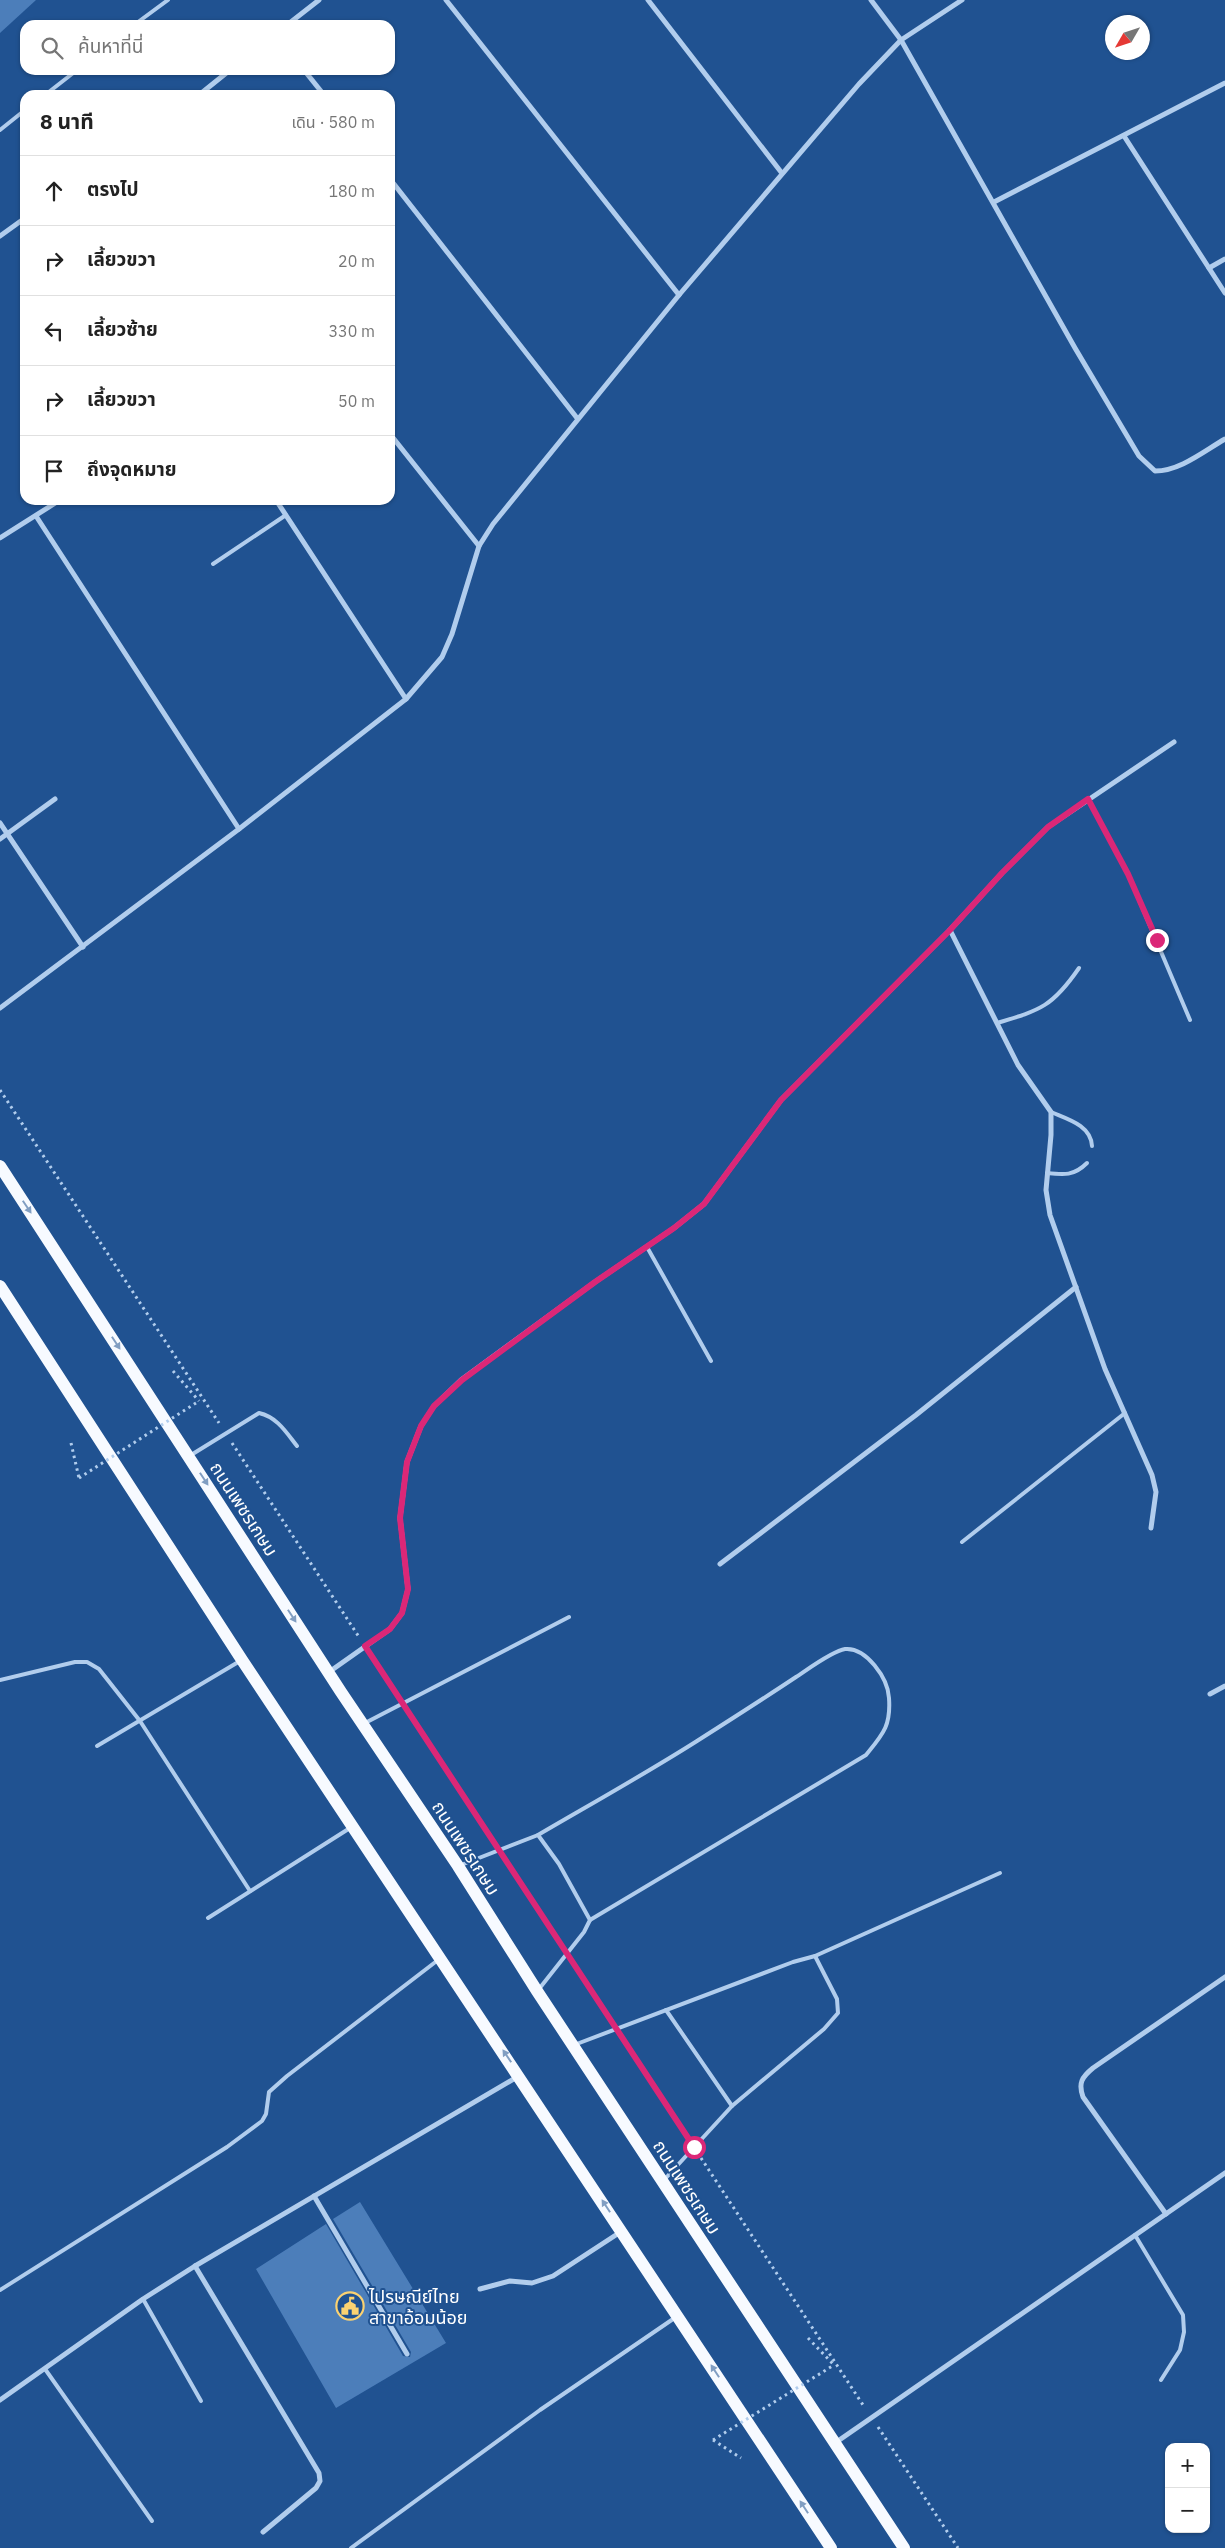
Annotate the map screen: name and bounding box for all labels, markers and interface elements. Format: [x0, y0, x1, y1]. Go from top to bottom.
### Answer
north arrow [1105, 15, 1150, 60]
search box [20, 20, 395, 75]
icon: search [38, 34, 66, 62]
text: ค้นหาที่นี่ [78, 34, 143, 58]
text: 8 นาที [40, 107, 94, 135]
text: เดิน · 580 m [291, 112, 375, 132]
icon: ahead [40, 177, 68, 205]
text: ตรงไป [87, 177, 139, 201]
text: 180 m [328, 181, 375, 201]
icon: right [40, 247, 68, 275]
text: เลี้ยวขวา [87, 247, 156, 271]
text: 20 m [338, 251, 375, 271]
icon: left [40, 317, 68, 345]
text: เลี้ยวซ้าย [87, 317, 158, 341]
text: 330 m [328, 321, 375, 341]
icon: right [40, 387, 68, 415]
text: เลี้ยวขวา [87, 387, 156, 411]
text: 50 m [338, 391, 375, 411]
icon: arrive [40, 457, 68, 485]
text: ถึงจุดหมาย [87, 457, 177, 481]
route end [1146, 929, 1169, 952]
one-way arrow [22, 1200, 32, 1214]
one-way arrow [111, 1336, 121, 1350]
street label: ถนนเพชรเกษม [205, 1458, 283, 1560]
one-way arrow [199, 1473, 209, 1486]
one-way arrow [287, 1609, 297, 1623]
street label: ถนนเพชรเกษม [427, 1797, 505, 1899]
one-way arrow [502, 2050, 512, 2063]
street label: ถนนเพชรเกษม [648, 2136, 726, 2238]
route start [683, 2136, 706, 2159]
one-way arrow [601, 2200, 611, 2213]
place label: ไปรษณีย์ไทย สาขาอ้อมน้อย [368, 2285, 468, 2329]
public building icon: ไปรษณีย์ไทย สาขาอ้อมน้อย [335, 2291, 365, 2321]
one-way arrow [710, 2365, 720, 2378]
map controls [1165, 2443, 1210, 2533]
button: + [1165, 2443, 1210, 2488]
button: − [1165, 2488, 1210, 2533]
one-way arrow [799, 2501, 809, 2514]

